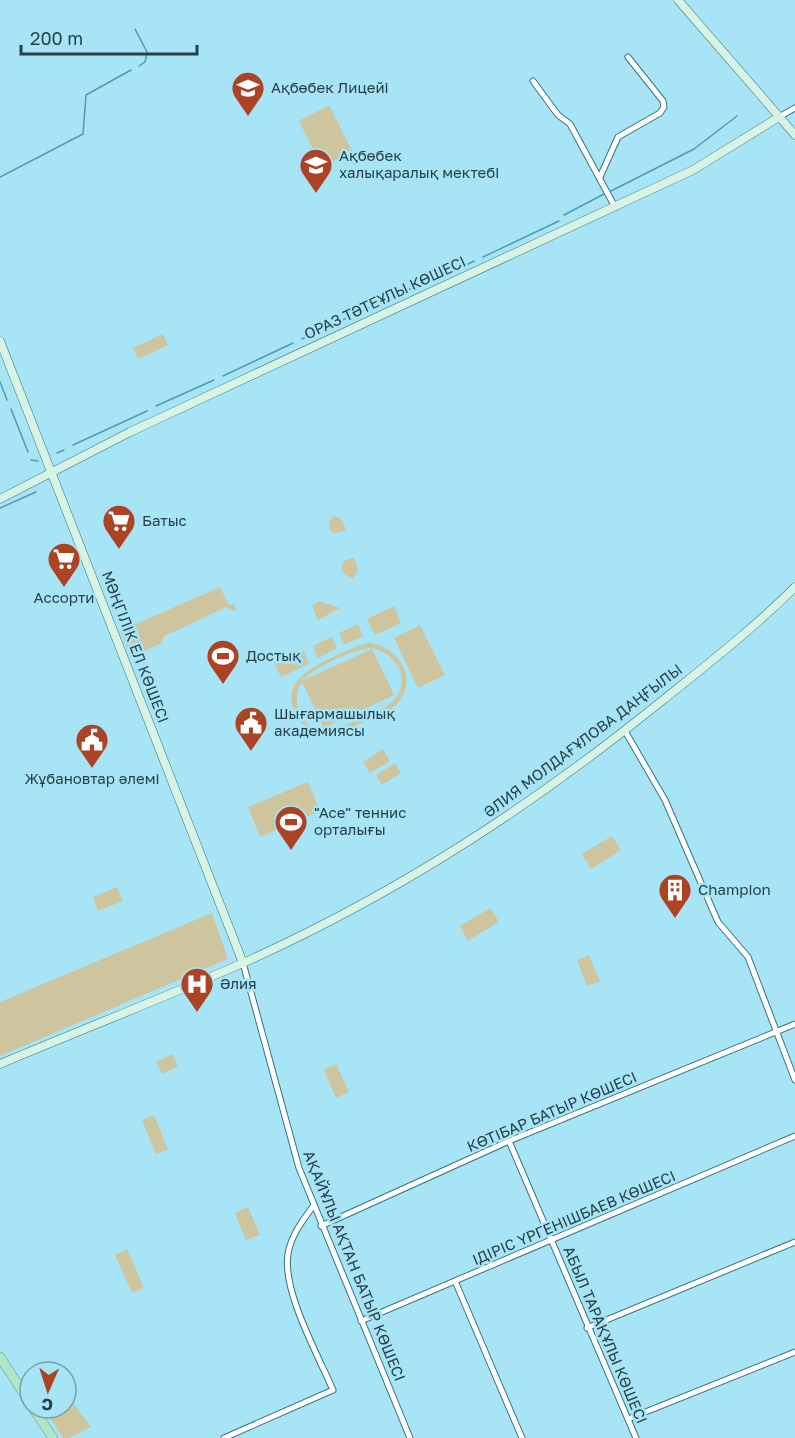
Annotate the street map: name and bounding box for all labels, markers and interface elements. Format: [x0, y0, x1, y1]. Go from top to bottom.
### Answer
scale bar [21, 18, 196, 56]
text: 200 m [30, 27, 83, 49]
school or university icon: Ақбөбек Лицейі [230, 70, 266, 117]
place label: Ақбөбек Лицейі [271, 78, 389, 96]
place label: Ақбөбек халықаралық мектебі [339, 146, 499, 181]
school or university icon: Ақбөбек халықаралық мектебі [298, 147, 334, 194]
street label: ОРАЗ ТӘТЕҰЛЫ КӨШЕСІ [301, 252, 468, 343]
supermarket icon: Батыс [101, 503, 137, 550]
place label: Батыс [142, 511, 187, 529]
supermarket icon: Ассорти [46, 541, 82, 588]
street label: МӘҢГІЛІК ЕЛ КӨШЕСІ [99, 568, 173, 725]
place label: Ассорти [34, 588, 94, 606]
sports icon: Достық [205, 638, 241, 685]
place label: Достық [246, 646, 301, 664]
street label: ӘЛИЯ МОЛДАҒҰЛОВА ДАҢҒЫЛЫ [480, 660, 685, 821]
place label: Шығармашылық академиясы [274, 704, 395, 739]
public building icon: Шығармашылық академиясы [233, 705, 269, 752]
public building icon: Жұбановтар әлемі [74, 722, 110, 769]
place label: Жұбановтар әлемі [24, 769, 160, 788]
place label: "Ace" теннис орталығы [314, 803, 406, 838]
sports icon: "Ace" теннис орталығы [273, 804, 309, 851]
building icon: Champion [657, 872, 693, 919]
place label: Champion [698, 880, 771, 898]
hospital icon: Әлия [179, 966, 215, 1013]
place label: Әлия [220, 974, 257, 992]
street label: КӨТІБАР БАТЫР КӨШЕСІ [464, 1067, 639, 1155]
street label: АҚАЙҰЛЫ АҚТАН БАТЫР КӨШЕСІ [300, 1148, 410, 1384]
street label: ІДІРІС ҮРГЕНІШБАЕВ КӨШЕСІ [469, 1166, 678, 1268]
street label: АБЫЛ ТАРАҚҰЛЫ КӨШЕСІ [560, 1243, 652, 1426]
north arrow [18, 1360, 78, 1420]
text: С [41, 1395, 53, 1415]

